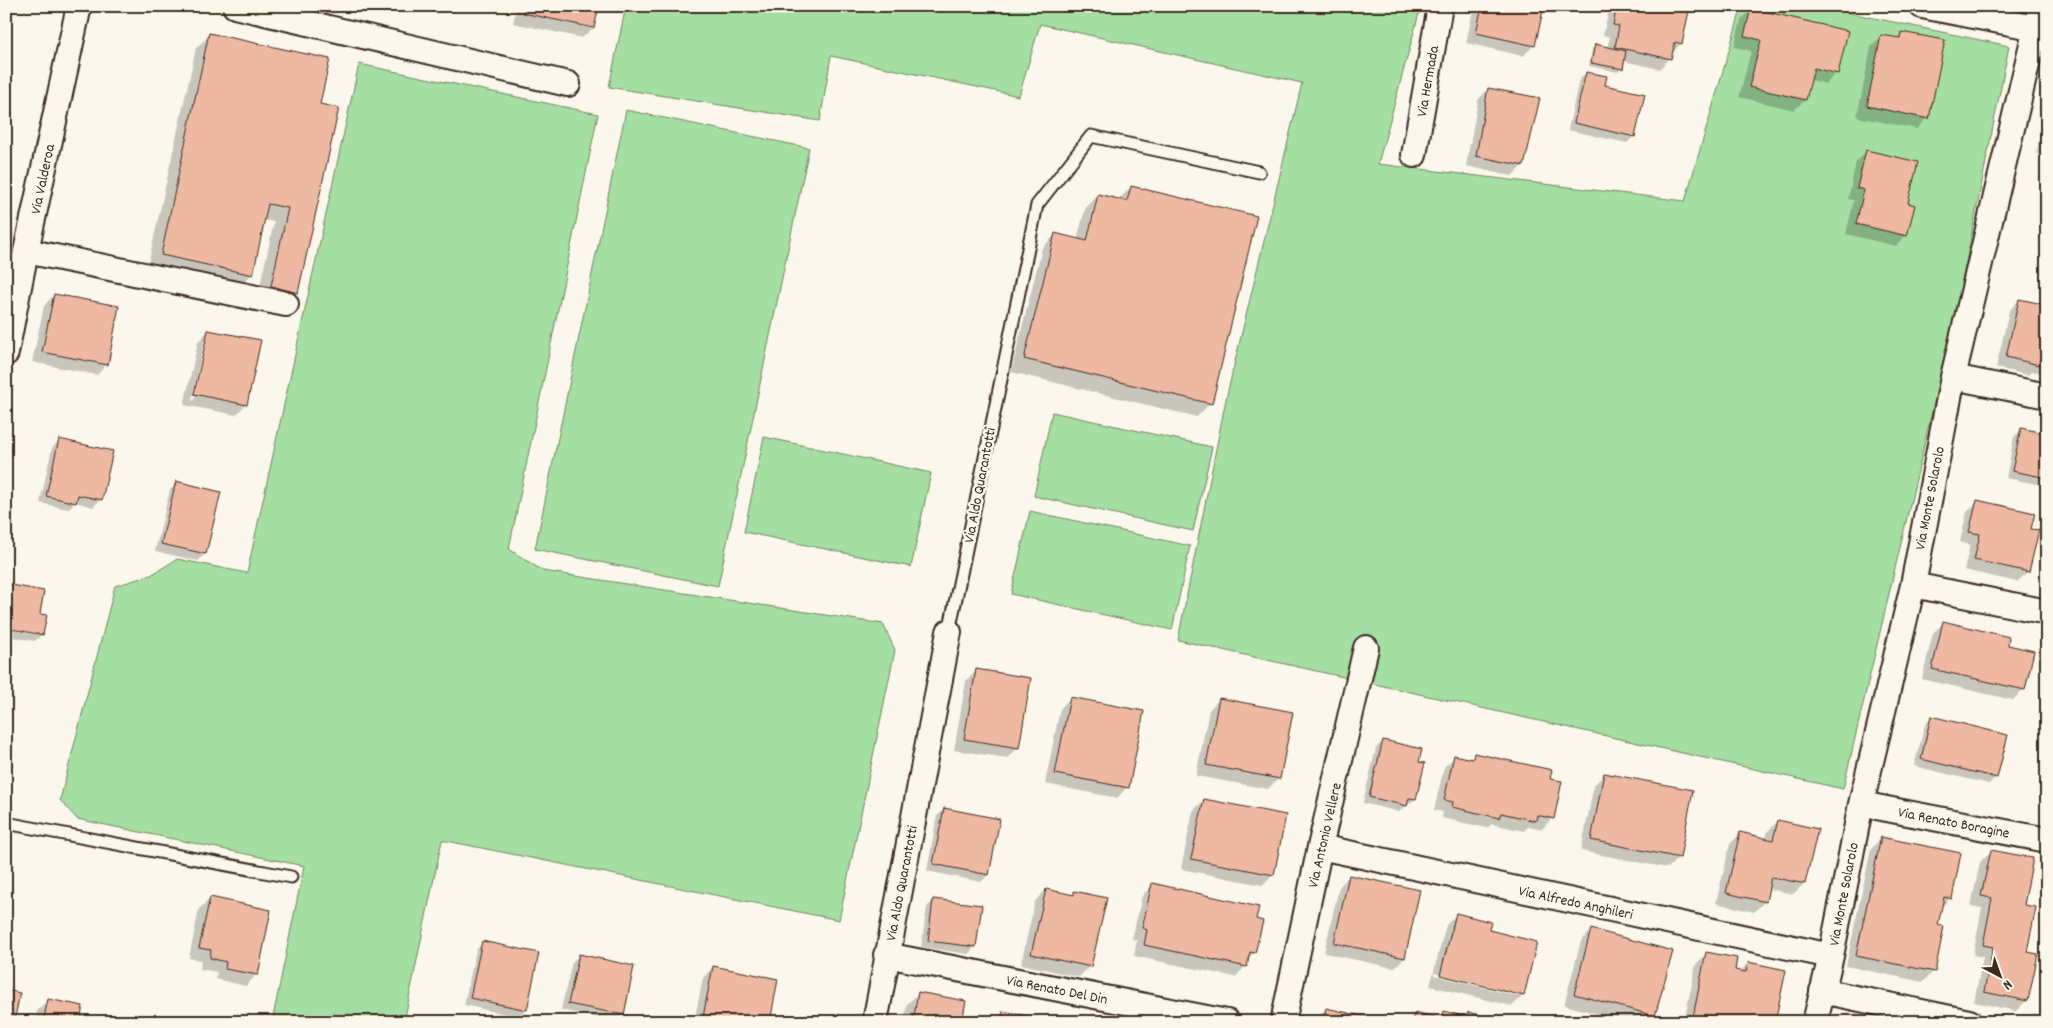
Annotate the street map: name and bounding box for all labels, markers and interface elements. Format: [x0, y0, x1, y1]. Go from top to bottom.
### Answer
street label: Via Hermada [1412, 43, 1446, 119]
street label: Via Valderoa [26, 141, 62, 217]
street label: Via Aldo Quarantotti [959, 426, 1003, 545]
street label: Via Monte Solarolo [1910, 445, 1952, 552]
street label: Via Antonio Vellere [1303, 780, 1349, 890]
street label: Via Renato Boragine [1896, 802, 2012, 846]
street label: Via Aldo Quarantotti [881, 824, 925, 943]
street label: Via Monte Solarolo [1824, 841, 1866, 948]
street label: Via Alfredo Anghileri [1516, 881, 1635, 927]
north arrow [1976, 950, 2026, 1000]
street label: Via Renato Del Din [1004, 970, 1109, 1012]
text: N [1998, 974, 2016, 994]

